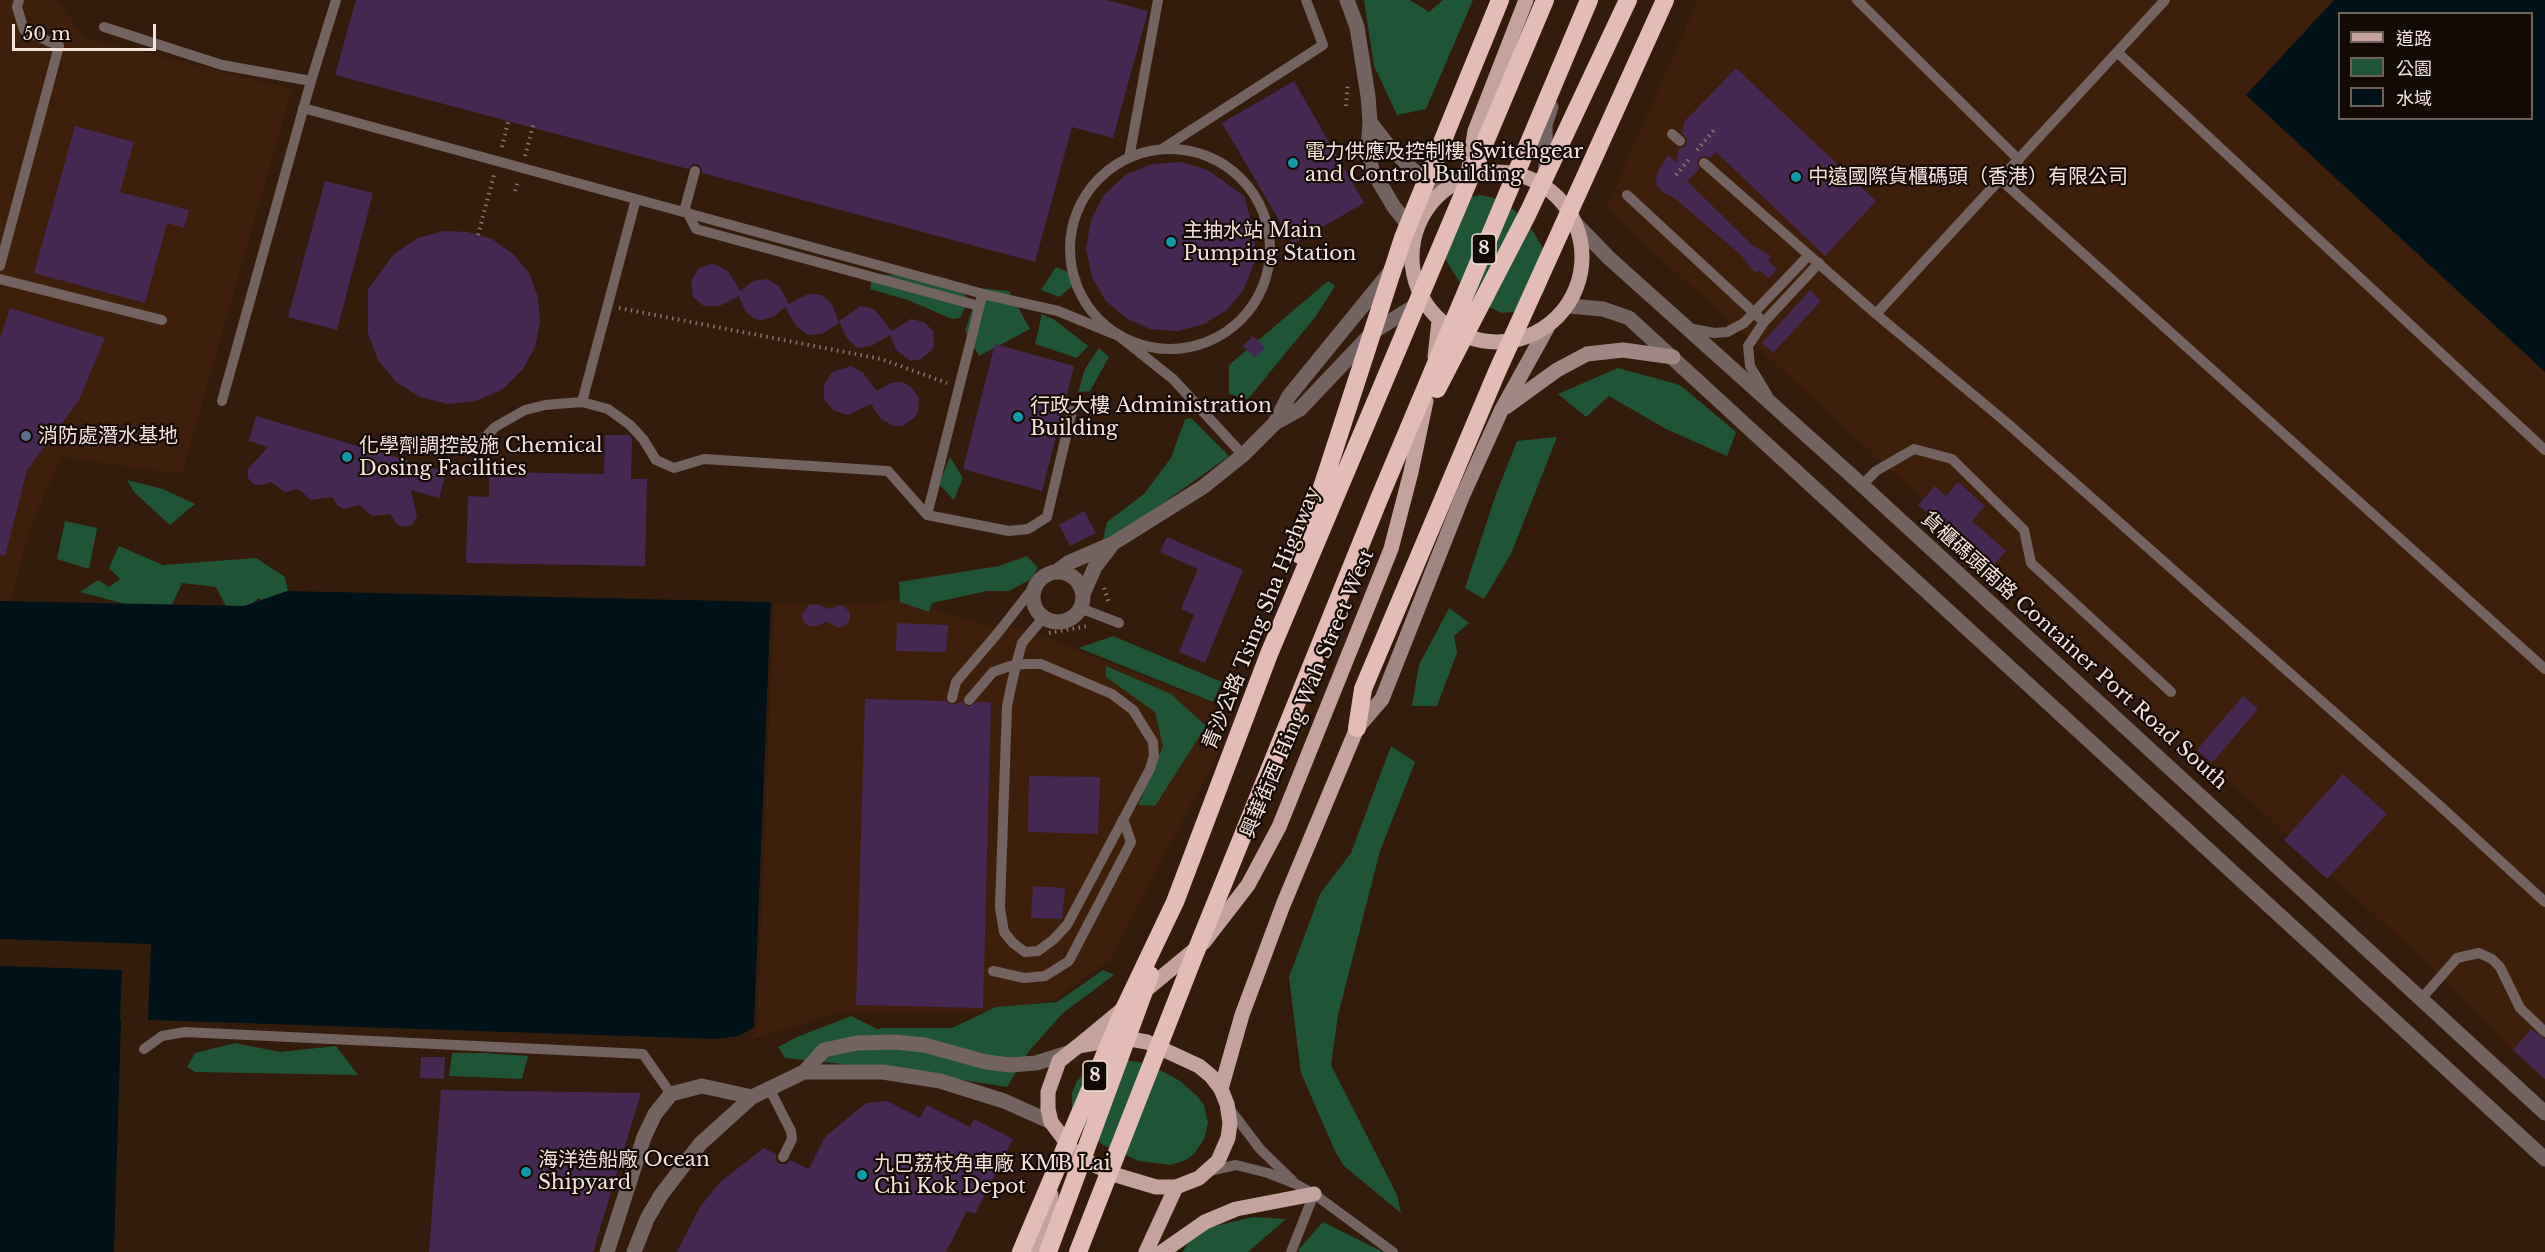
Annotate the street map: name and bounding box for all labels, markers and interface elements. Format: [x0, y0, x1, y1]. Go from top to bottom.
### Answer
scale bar [15, 12, 159, 50]
legend [2338, 12, 2533, 120]
text: 50 m [23, 23, 71, 45]
text: 道路 [2396, 28, 2432, 50]
text: 公園 [2396, 58, 2432, 80]
text: 水域 [2396, 88, 2432, 110]
place label: 電力供應及控制樓 Switchgear and Control Building [1305, 140, 1583, 187]
marker: 電力供應及控制樓 Switchgear and Control Building [1286, 156, 1300, 170]
place label: 中遠國際貨櫃碼頭（香港）有限公司 [1808, 165, 2128, 189]
marker: 中遠國際貨櫃碼頭（香港）有限公司 [1789, 170, 1803, 184]
place label: 主抽水站 Main Pumping Station [1183, 219, 1356, 266]
road number: 8 [1472, 234, 1496, 264]
marker: 主抽水站 Main Pumping Station [1164, 235, 1178, 249]
place label: 行政大樓 Administration Building [1030, 394, 1272, 441]
marker: 行政大樓 Administration Building [1011, 410, 1025, 424]
place label: 消防處潛水基地 [38, 424, 178, 448]
marker: 消防處潛水基地 [19, 429, 33, 443]
place label: 化學劑調控設施 Chemical Dosing Facilities [359, 434, 603, 481]
marker: 化學劑調控設施 Chemical Dosing Facilities [340, 450, 354, 464]
street label: 青沙公路 Tsing Sha Highway [1198, 483, 1326, 753]
street label: 貨櫃碼頭南路 Container Port Road South [1916, 507, 2232, 795]
street label: 興華街西 Hing Wah Street West [1236, 546, 1380, 842]
road number: 8 [1083, 1061, 1107, 1091]
place label: 海洋造船廠 Ocean Shipyard [538, 1148, 710, 1195]
place label: 九巴荔枝角車廠 KMB Lai Chi Kok Depot [874, 1152, 1111, 1199]
marker: 海洋造船廠 Ocean Shipyard [519, 1165, 533, 1179]
marker: 九巴荔枝角車廠 KMB Lai Chi Kok Depot [855, 1168, 869, 1182]

